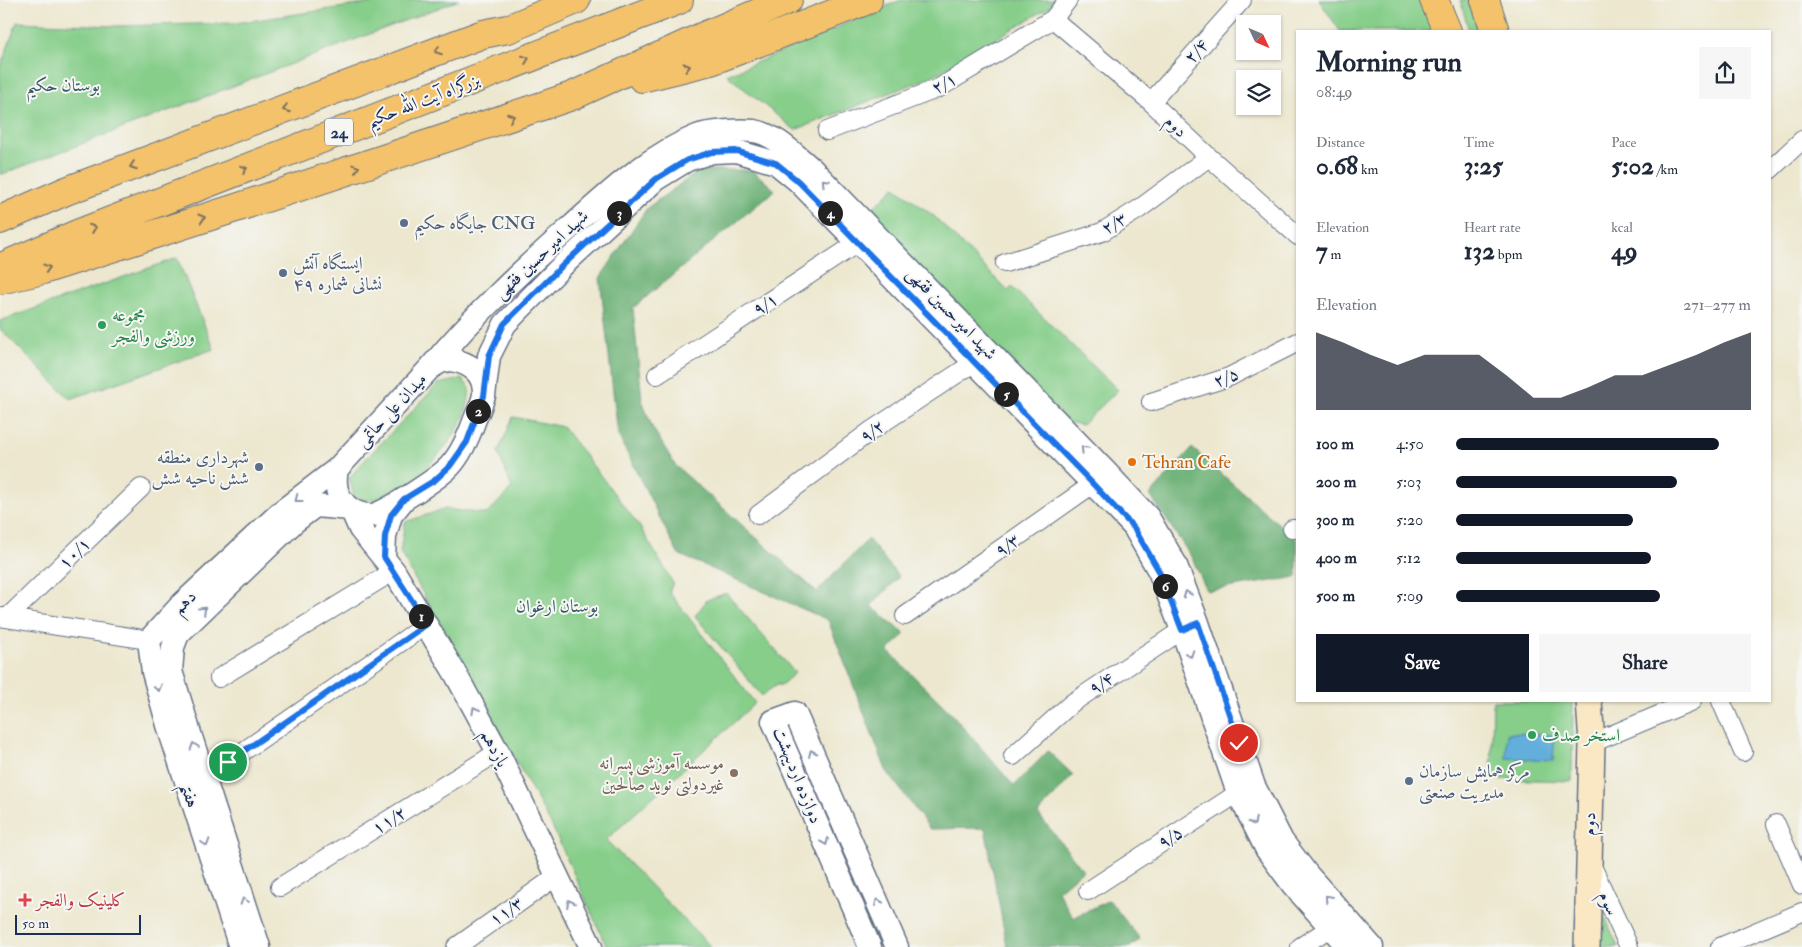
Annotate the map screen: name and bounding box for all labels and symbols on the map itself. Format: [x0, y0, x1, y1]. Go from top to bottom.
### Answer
north arrow [1236, 15, 1281, 60]
street label: ۲/۴ [1179, 34, 1214, 69]
one-way arrow [434, 45, 443, 56]
one-way arrow [521, 55, 530, 66]
one-way arrow [683, 62, 691, 72]
street label: بزرگراه آیت الله حکیم [362, 66, 485, 138]
street label: ۲/۱ [927, 67, 961, 100]
park label: بوستان حکیم [26, 74, 100, 103]
one-way arrow [282, 103, 290, 113]
street label: دوم [1156, 110, 1192, 146]
one-way arrow [506, 113, 514, 123]
road number: 24 [325, 118, 353, 146]
one-way arrow [130, 160, 138, 170]
one-way arrow [352, 164, 360, 174]
one-way arrow [240, 165, 248, 175]
one-way arrow [822, 179, 831, 188]
pin: 3 [606, 200, 632, 226]
pin: 4 [818, 200, 842, 226]
street label: شهید امیرحسین فقهی [489, 205, 593, 304]
street label: ۲/۳ [1097, 207, 1131, 240]
place label: جایگاه حکیم CNG [414, 211, 535, 241]
one-way arrow [197, 214, 206, 224]
marker: جایگاه حکیم CNG [398, 217, 410, 229]
one-way arrow [88, 224, 97, 234]
place label: ایستگاه آتش نشانی شماره ۴۹ [293, 251, 382, 296]
street label: شهید امیرحسین فقهی [901, 262, 1002, 365]
one-way arrow [43, 264, 51, 274]
marker: ایستگاه آتش نشانی شماره ۴۹ [277, 267, 289, 279]
street label: ۹/۱ [748, 288, 782, 321]
place label: مجموعه ورزشی والفجر [110, 304, 195, 349]
marker: مجموعه ورزشی والفجر [96, 319, 108, 331]
street label: ۲/۵ [1210, 362, 1242, 393]
street label: میدان علی حاتمی [351, 368, 433, 453]
pin: 5 [994, 382, 1018, 406]
pin: 2 [466, 398, 490, 424]
street label: ۹/۲ [855, 415, 889, 448]
place label: شهرداری منطقه شش ناحیه شش [152, 446, 249, 490]
one-way arrow [1081, 446, 1090, 455]
place label: Tehran Cafe [1142, 451, 1231, 474]
marker: Tehran Cafe [1126, 456, 1138, 468]
marker: شهرداری منطقه شش ناحیه شش [253, 461, 265, 473]
one-way arrow [294, 493, 304, 502]
street label: ۹/۳ [990, 529, 1024, 562]
street label: ۱۰/۱ [53, 532, 95, 574]
pin: 6 [1152, 574, 1178, 598]
street label: دهم [167, 585, 205, 623]
one-way arrow [1183, 591, 1193, 599]
park label: بوستان ارغوان [516, 595, 598, 618]
pin: 1 [408, 604, 434, 628]
one-way arrow [198, 607, 207, 616]
one-way arrow [1184, 649, 1194, 658]
street label: ۹/۴ [1084, 667, 1118, 700]
one-way arrow [152, 684, 163, 693]
one-way arrow [471, 707, 481, 716]
pin [1218, 722, 1260, 764]
street label: دوازده اردیبهشت [768, 723, 827, 827]
place label: استخر صدف [1542, 724, 1620, 747]
street label: یازدهم [471, 725, 515, 775]
marker: استخر صدف [1526, 729, 1538, 741]
pin [207, 741, 249, 783]
one-way arrow [189, 742, 199, 751]
one-way arrow [808, 749, 819, 758]
place label: موسسه آموزشی پسرانه غیردولتی نوید صالحین [599, 752, 724, 797]
place label: مرکز همایش سازمان مدیریت صنعتی [1419, 760, 1530, 805]
marker: موسسه آموزشی پسرانه غیردولتی نوید صالحین [728, 767, 740, 779]
marker: مرکز همایش سازمان مدیریت صنعتی [1403, 775, 1415, 787]
street label: هفتم [169, 780, 204, 812]
street label: ۱۱/۲ [368, 801, 411, 840]
street label: دوم [1578, 812, 1605, 836]
one-way arrow [1247, 817, 1257, 826]
street label: ۹/۵ [1153, 821, 1187, 854]
one-way arrow [818, 837, 829, 846]
one-way arrow [201, 838, 211, 847]
street label: سوم [1589, 887, 1624, 921]
place label: کلینیک والفجر [34, 889, 126, 912]
street label: ۱۱/۳ [485, 892, 528, 931]
marker: کلینیک والفجر [18, 893, 32, 907]
one-way arrow [1324, 894, 1333, 903]
one-way arrow [240, 897, 250, 905]
one-way arrow [873, 898, 884, 907]
one-way arrow [566, 899, 576, 908]
scale bar [15, 912, 141, 935]

